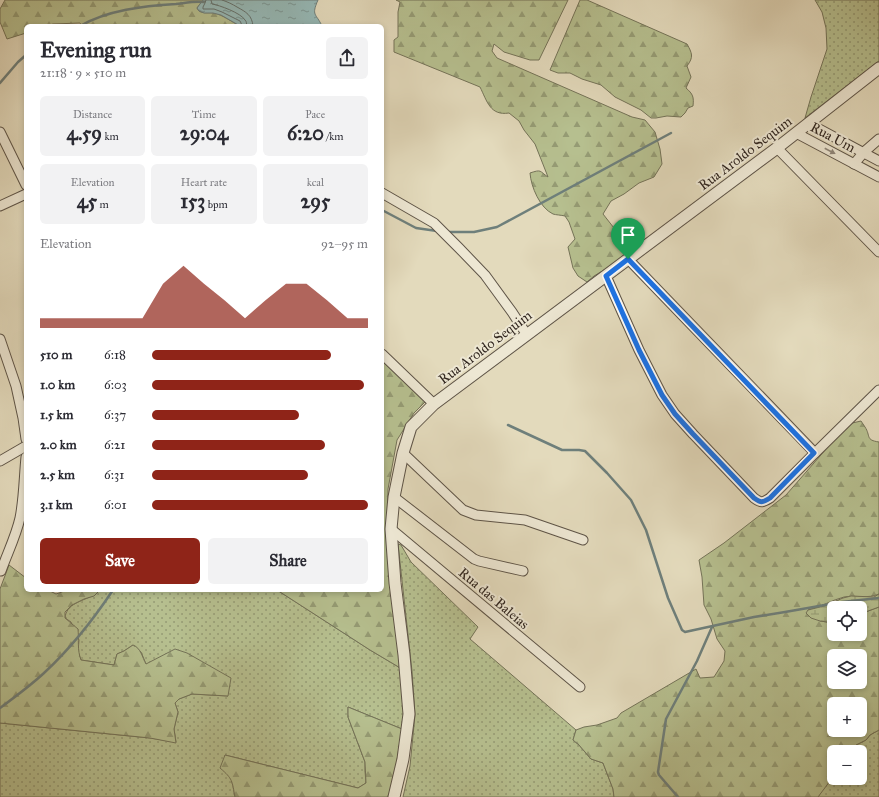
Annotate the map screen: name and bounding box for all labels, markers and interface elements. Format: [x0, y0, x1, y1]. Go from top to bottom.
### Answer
text: Evening run [40, 36, 152, 63]
button: share [326, 37, 368, 79]
text: 21:18 · 9 × 510 m [40, 65, 126, 81]
text: Distance [73, 108, 112, 121]
text: Time [192, 108, 216, 121]
text: Pace [305, 108, 325, 121]
street label: Rua Aroldo Sequim [695, 113, 796, 195]
street label: Rua Um [807, 119, 858, 156]
text: 4.59 [67, 121, 102, 145]
text: 29:04 [180, 121, 228, 145]
text: 6:20 [287, 121, 324, 145]
text: km [102, 130, 119, 143]
text: /km [324, 130, 344, 143]
one-way arrow [824, 148, 836, 154]
text: Elevation [71, 176, 115, 189]
text: Heart rate [181, 176, 227, 189]
text: kcal [307, 176, 324, 189]
text: 45 [77, 189, 97, 213]
text: 153 [180, 189, 205, 213]
text: 295 [300, 189, 330, 213]
text: m [97, 198, 109, 211]
text: bpm [205, 198, 228, 211]
pin [611, 218, 645, 259]
icon: arrive [617, 224, 639, 246]
text: Elevation [40, 236, 92, 252]
text: 92–95 m [321, 236, 368, 252]
street label: Rua Aroldo Sequim [435, 307, 536, 389]
text: 510 m [40, 347, 72, 363]
text: 6:18 [104, 347, 126, 363]
text: 1.0 km [40, 377, 75, 393]
text: 6:03 [104, 377, 127, 393]
text: 1.5 km [40, 407, 73, 423]
text: 6:37 [104, 407, 126, 423]
text: 2.0 km [40, 437, 77, 453]
text: 6:21 [104, 437, 126, 453]
text: 2.5 km [40, 467, 75, 483]
text: 6:31 [104, 467, 124, 483]
text: 3.1 km [40, 497, 73, 513]
text: 6:01 [104, 497, 127, 513]
button: Save [40, 538, 200, 584]
button: Share [208, 538, 368, 584]
street label: Rua das Baleias [455, 564, 532, 633]
map controls [827, 601, 867, 785]
button: locate [827, 601, 867, 641]
button: layers [827, 649, 867, 689]
button: + [827, 697, 867, 737]
button: − [827, 745, 867, 785]

